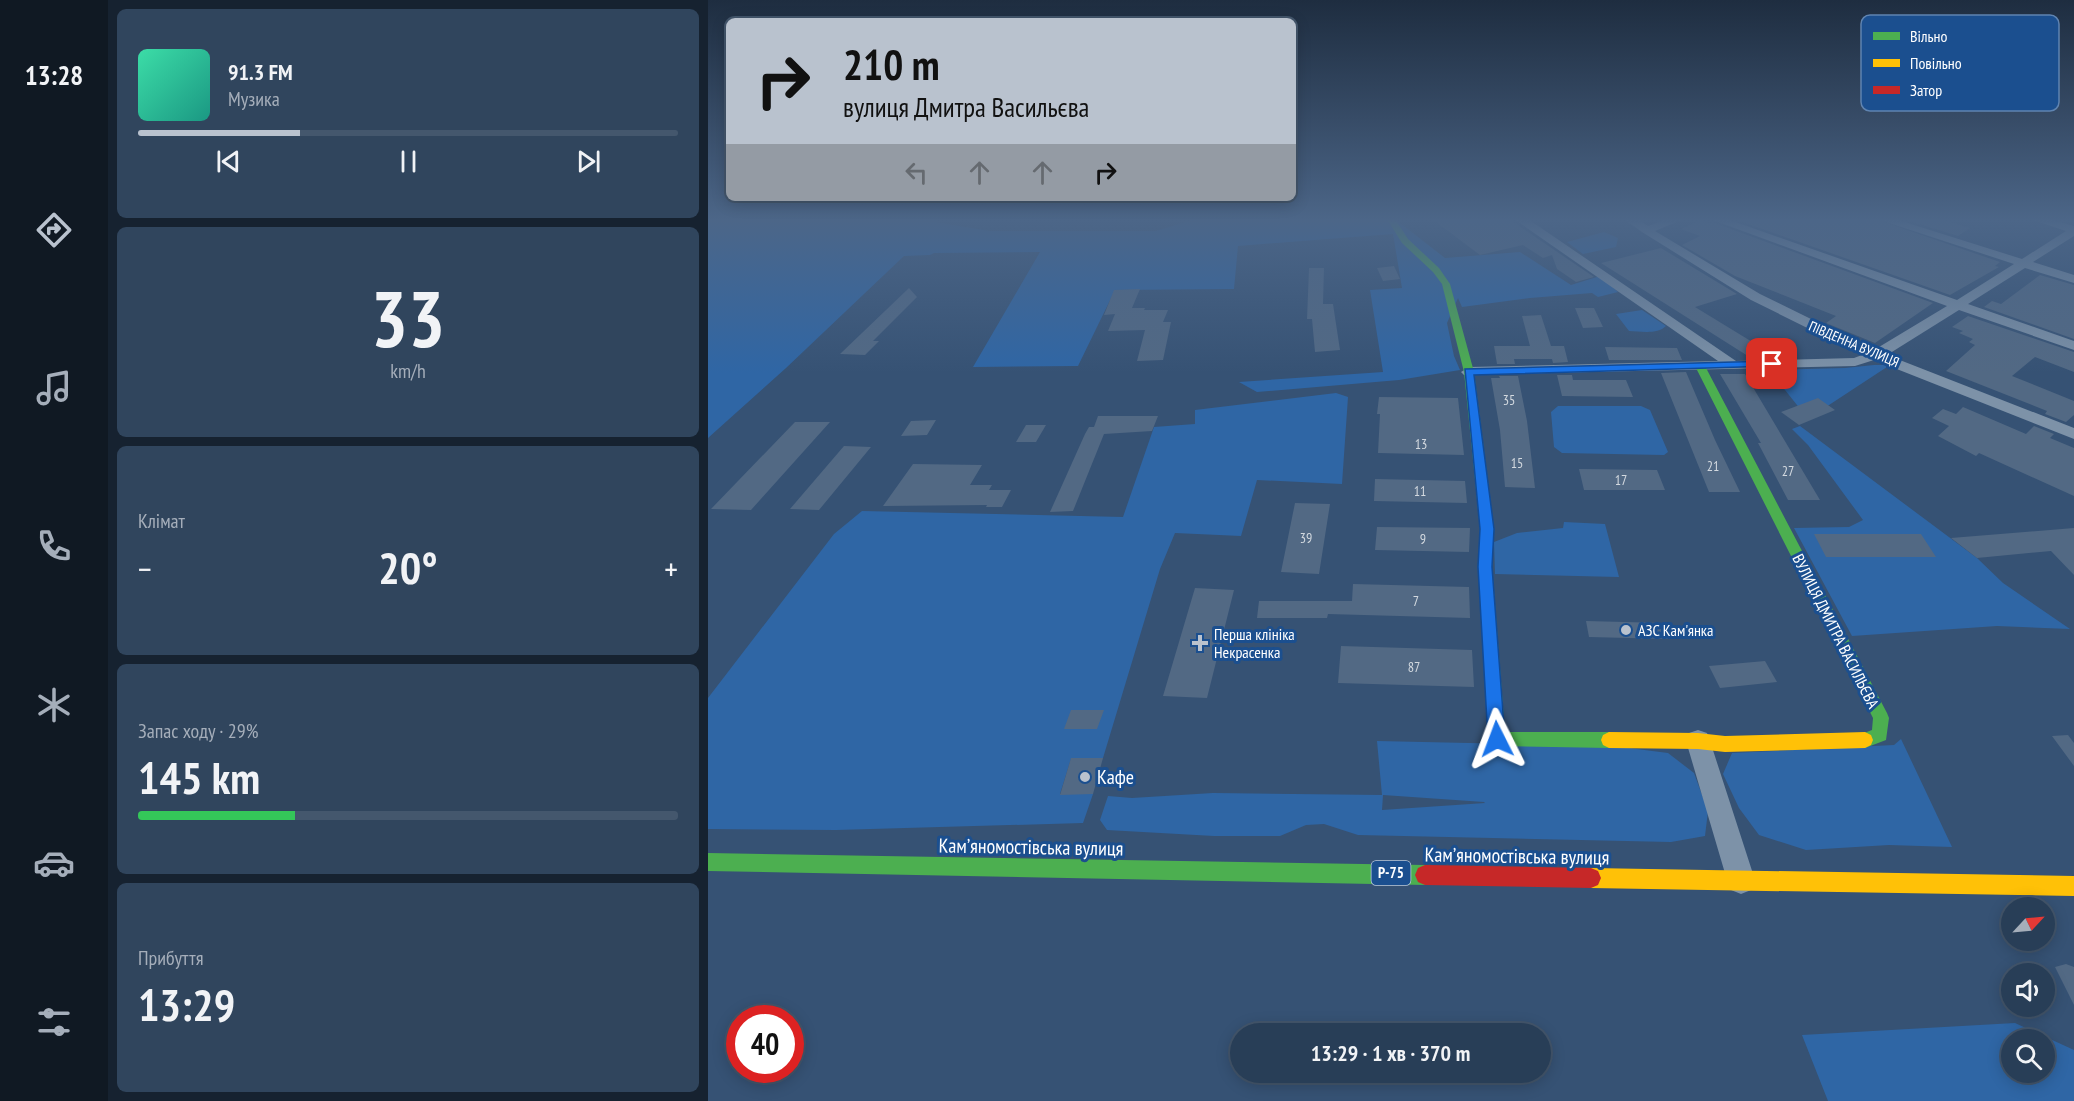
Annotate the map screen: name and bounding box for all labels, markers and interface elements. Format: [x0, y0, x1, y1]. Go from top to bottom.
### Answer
legend [1861, 15, 2059, 111]
text: Вільно [1910, 26, 1947, 46]
text: 210 m [843, 37, 940, 92]
icon: right [744, 42, 822, 120]
text: Повільно [1910, 53, 1962, 73]
text: 13:28 [25, 58, 83, 92]
text: 91.3 FM [228, 58, 293, 86]
text: Затор [1910, 80, 1942, 100]
text: Музика [228, 86, 280, 112]
text: вулиця Дмитра Васильєва [843, 90, 1089, 124]
icon: previous [212, 145, 245, 178]
icon: pause [392, 145, 425, 178]
icon: next [572, 145, 605, 178]
icon: left [900, 156, 933, 189]
icon: ahead [963, 156, 996, 189]
icon: ahead [1026, 156, 1059, 189]
icon: right [1089, 156, 1122, 189]
icon: directions [33, 209, 75, 251]
text: 33 [371, 268, 445, 369]
street label: ПІВДЕННА ВУЛИЦЯ [1806, 317, 1902, 371]
pin [1746, 338, 1797, 389]
icon: arrive [1755, 347, 1788, 380]
text: km/h [390, 358, 426, 384]
icon: music [33, 367, 75, 409]
house number: 35 [1503, 391, 1515, 409]
house number: 13 [1415, 435, 1427, 453]
house number: 15 [1511, 454, 1523, 472]
house number: 21 [1707, 457, 1719, 475]
house number: 27 [1782, 462, 1794, 480]
house number: 17 [1615, 471, 1627, 489]
house number: 11 [1414, 482, 1426, 500]
text: Клімат [138, 508, 185, 534]
icon: phone [33, 525, 75, 567]
house number: 39 [1300, 529, 1312, 547]
house number: 9 [1420, 530, 1426, 548]
text: 20° [378, 538, 438, 596]
text: − [138, 547, 152, 590]
text: + [664, 547, 678, 590]
street label: ВУЛИЦЯ ДМИТРА ВАСИЛЬЄВА [1788, 550, 1884, 712]
house number: 7 [1413, 592, 1419, 610]
place label: АЗС Кам'янка [1638, 620, 1713, 640]
marker: АЗС Кам'янка [1619, 623, 1633, 637]
place label: Перша клініка Некрасенка [1214, 624, 1295, 662]
marker: Перша клініка Некрасенка [1191, 634, 1209, 652]
house number: 87 [1408, 658, 1420, 676]
icon: climate [33, 684, 75, 726]
position arrow [1465, 707, 1529, 771]
text: Запас ходу · 29% [138, 718, 258, 744]
text: 145 km [138, 748, 260, 806]
place label: Кафе [1097, 764, 1134, 790]
marker: Кафе [1078, 770, 1092, 784]
street label: Камʼяномостівська вулиця [938, 832, 1124, 862]
street label: Камʼяномостівська вулиця [1424, 841, 1610, 871]
icon: car [33, 842, 75, 884]
road number: Р-75 [1372, 861, 1410, 885]
north arrow [2001, 897, 2055, 951]
map controls [2001, 897, 2055, 1083]
text: Прибуття [138, 945, 203, 971]
button: sound [2001, 963, 2055, 1017]
text: 13:29 [138, 975, 235, 1033]
icon: filters [33, 1001, 75, 1043]
speed limit sign: 40 [726, 1005, 804, 1083]
button: search [2001, 1029, 2055, 1083]
text: 13:29 · 1 хв · 370 m [1311, 1039, 1470, 1067]

